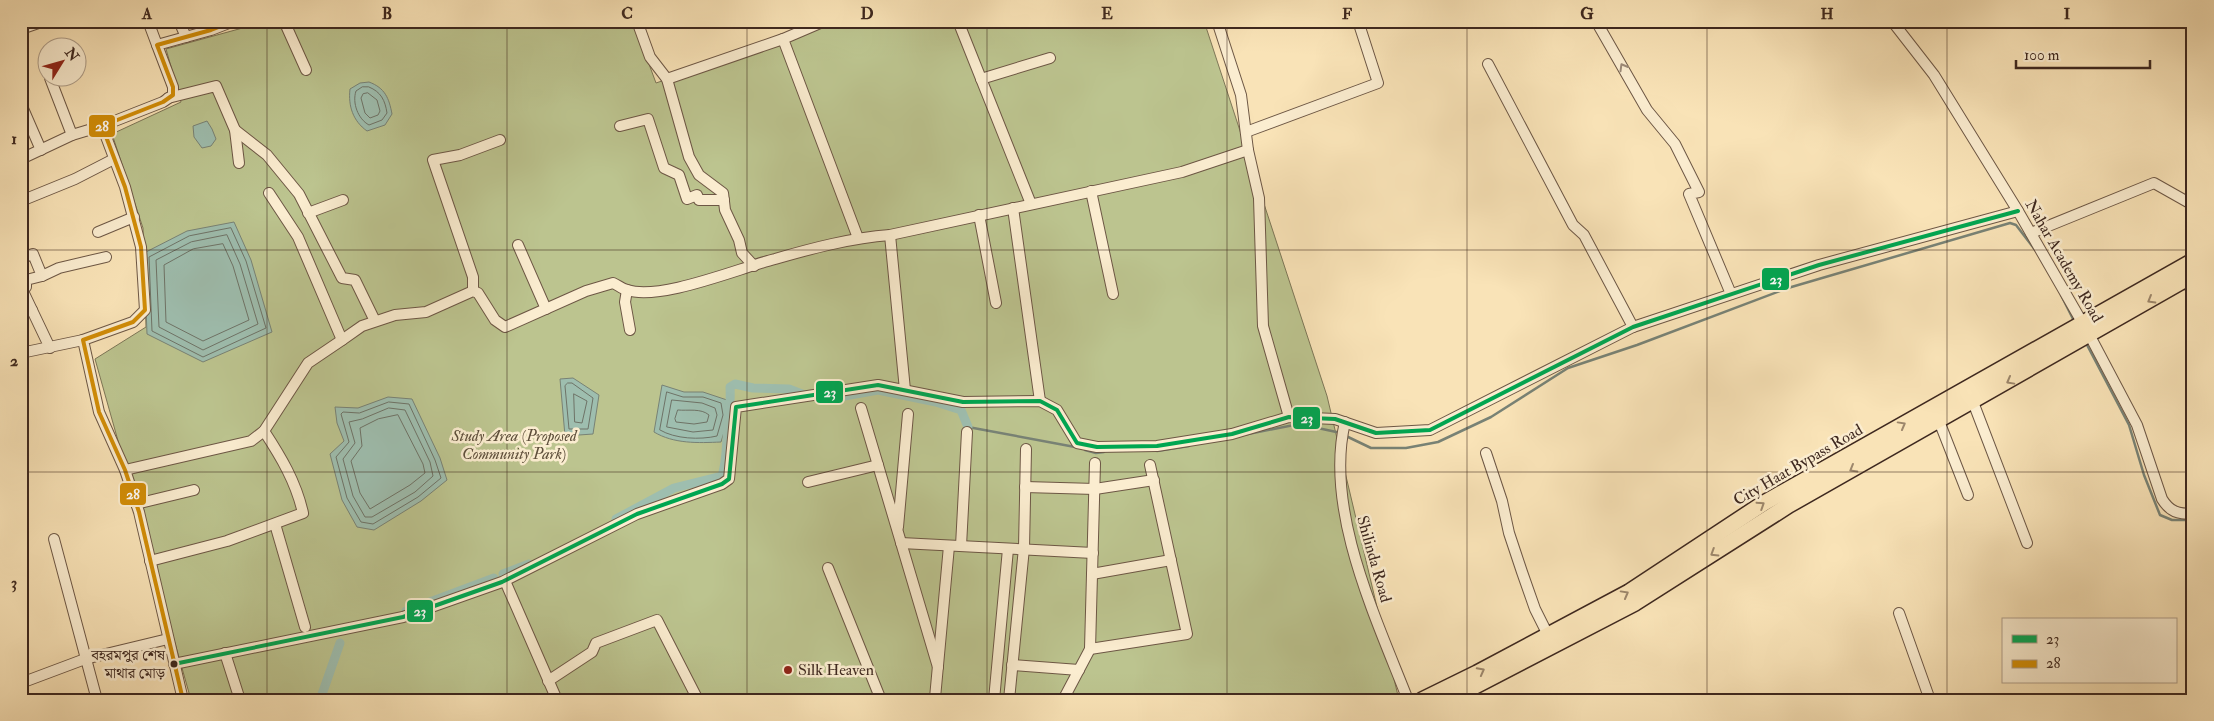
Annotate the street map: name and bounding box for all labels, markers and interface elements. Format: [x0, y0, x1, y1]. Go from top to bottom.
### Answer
text: A [141, 4, 153, 24]
text: B [382, 4, 392, 24]
text: C [621, 4, 633, 24]
text: D [860, 4, 874, 24]
text: E [1101, 4, 1113, 24]
text: F [1342, 4, 1352, 24]
text: G [1580, 4, 1594, 24]
text: H [1820, 4, 1834, 24]
text: I [2064, 4, 2071, 24]
north arrow [38, 38, 88, 88]
scale bar [2016, 38, 2150, 70]
text: N [61, 44, 83, 65]
text: 100 m [2024, 46, 2060, 65]
one-way arrow [1619, 64, 1629, 73]
line badge: 28 [88, 114, 116, 138]
text: 28 [95, 118, 109, 135]
text: 1 [11, 129, 17, 149]
street label: Nahar Academy Road [2021, 196, 2107, 326]
line badge: 23 [1761, 267, 1790, 291]
text: 23 [1770, 271, 1782, 288]
one-way arrow [2147, 293, 2156, 303]
text: 2 [10, 351, 18, 371]
one-way arrow [2006, 374, 2015, 384]
line badge: 23 [815, 380, 844, 404]
text: 23 [824, 384, 836, 401]
line badge: 23 [1292, 406, 1321, 430]
text: 23 [1301, 410, 1313, 427]
street label: City Haat Bypass Road [1730, 420, 1867, 511]
one-way arrow [1897, 421, 1906, 431]
park label: Study Area (Proposed Community Park) [450, 426, 578, 464]
one-way arrow [1849, 463, 1858, 473]
line badge: 28 [119, 482, 147, 506]
text: 28 [126, 486, 140, 503]
one-way arrow [1755, 502, 1764, 512]
street label: Shilinda Road [1352, 513, 1396, 605]
one-way arrow [1710, 547, 1719, 556]
text: 3 [11, 573, 17, 593]
one-way arrow [1619, 590, 1628, 600]
line badge: 23 [406, 599, 434, 623]
text: 23 [414, 603, 426, 620]
legend [2002, 618, 2176, 684]
text: 23 [2046, 630, 2059, 649]
place label: বহরমপুর শেষ মাথার মোড় [90, 646, 166, 683]
text: 28 [2046, 654, 2061, 673]
marker: বহরমপুর শেষ মাথার মোড় [169, 659, 179, 669]
place label: Silk Heaven [798, 660, 874, 680]
marker: Silk Heaven [782, 664, 794, 676]
one-way arrow [1476, 667, 1485, 677]

